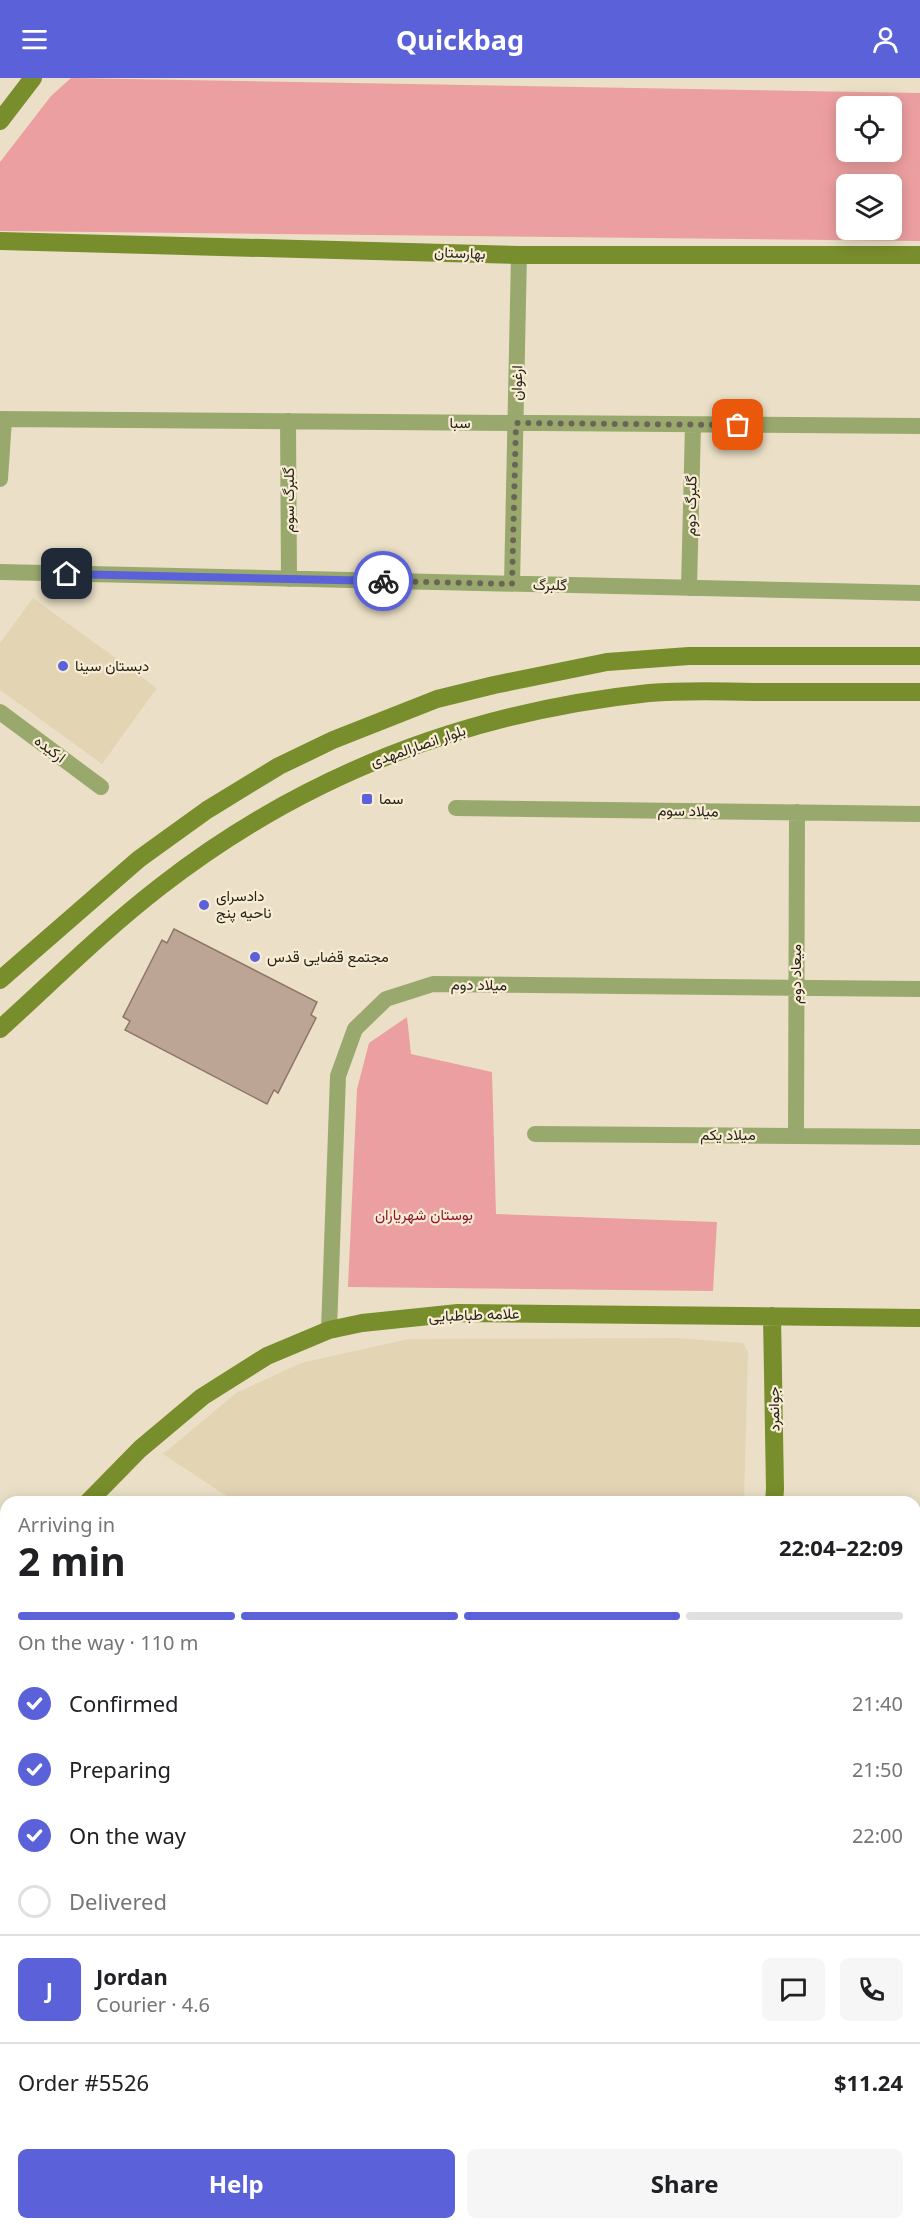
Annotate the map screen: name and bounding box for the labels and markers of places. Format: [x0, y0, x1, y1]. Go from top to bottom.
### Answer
pin [712, 399, 763, 450]
pin [41, 548, 92, 599]
place label: دبستان سینا [75, 655, 149, 675]
marker: دبستان سینا [56, 659, 70, 673]
place label: سما [379, 788, 404, 808]
marker: سما [360, 792, 374, 806]
place label: دادسرای ناحیه پنج [216, 885, 271, 924]
marker: دادسرای ناحیه پنج [197, 898, 211, 912]
place label: مجتمع قضایی قدس [267, 946, 389, 968]
marker: مجتمع قضایی قدس [248, 950, 262, 964]

